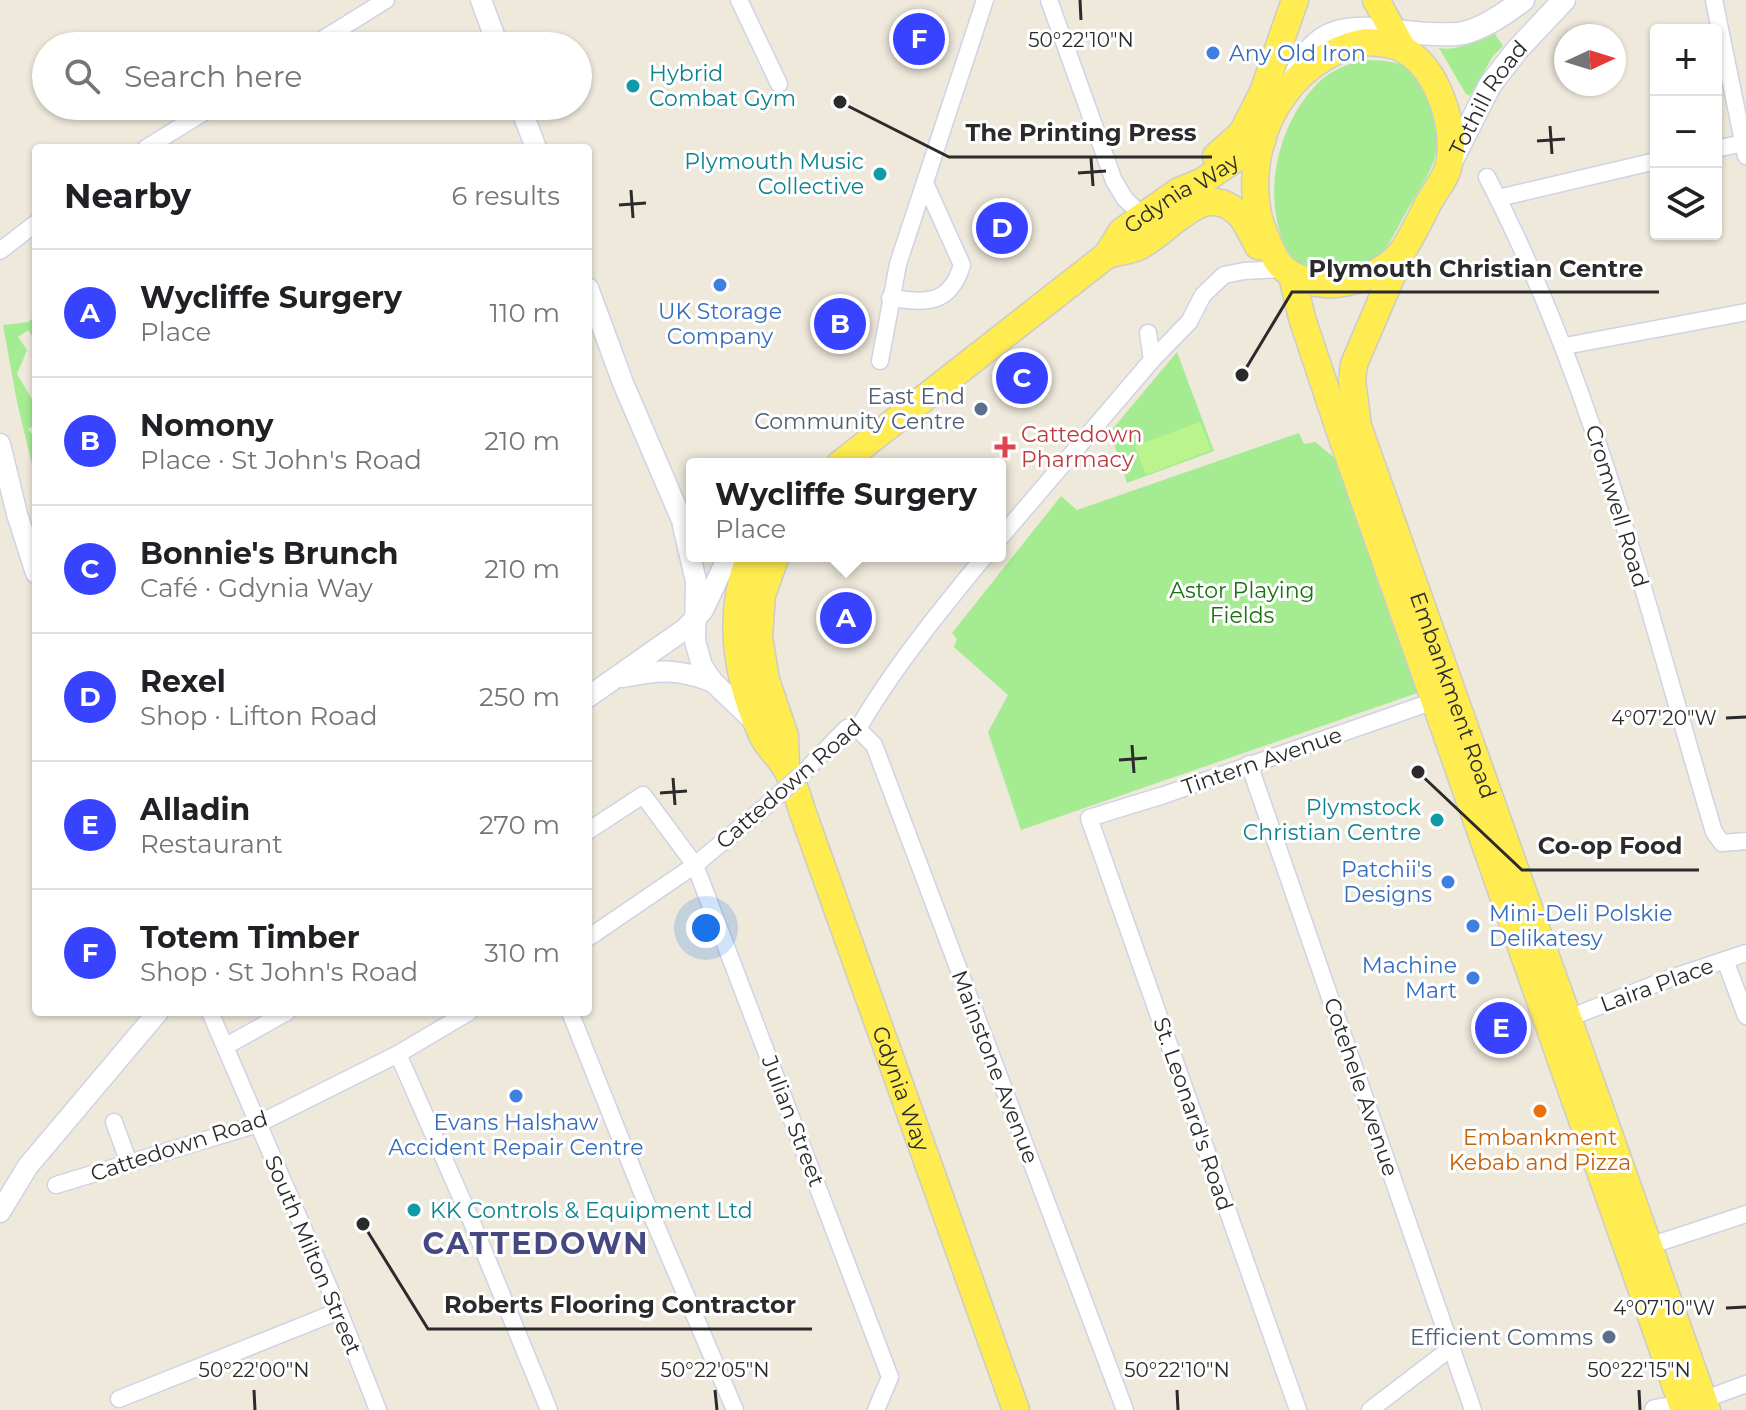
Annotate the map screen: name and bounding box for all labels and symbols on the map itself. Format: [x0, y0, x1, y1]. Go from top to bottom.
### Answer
pin: F [893, 9, 945, 69]
north arrow [1554, 24, 1626, 96]
text: 50°22'10"N [1028, 28, 1134, 52]
street label: Tothill Road [1443, 35, 1533, 160]
place label: Any Old Iron [1229, 40, 1366, 67]
marker: Any Old Iron [1204, 44, 1222, 62]
place label: Hybrid Combat Gym [649, 60, 796, 112]
marker: Hybrid Combat Gym [624, 77, 642, 95]
callout: The Printing Press [949, 109, 1212, 157]
text: The Printing Press [966, 118, 1197, 147]
street label: Gdynia Way [1118, 147, 1244, 239]
place label: Plymouth Music Collective [684, 148, 864, 200]
marker: Plymouth Music Collective [871, 165, 889, 183]
pin: D [976, 198, 1028, 258]
callout: Plymouth Christian Centre [1292, 244, 1659, 292]
text: Plymouth Christian Centre [1309, 254, 1643, 283]
marker: UK Storage Company [711, 276, 729, 294]
pin: B [814, 294, 866, 354]
place label: UK Storage Company [658, 298, 782, 350]
pin: C [996, 348, 1048, 408]
place label: East End Community Centre [754, 383, 965, 435]
marker: East End Community Centre [972, 400, 990, 418]
place label: Cattedown Pharmacy [1021, 421, 1142, 473]
street label: Cromwell Road [1579, 421, 1655, 591]
marker: Cattedown Pharmacy [996, 438, 1014, 456]
park label: Astor Playing Fields [1169, 577, 1315, 629]
pin: A [820, 588, 872, 648]
street label: Embankment Road [1404, 588, 1503, 802]
text: 4°07'20"W [1611, 706, 1717, 730]
street label: Cattedown Road [710, 713, 868, 855]
street label: Tintern Avenue [1178, 721, 1346, 801]
place label: Plymstock Christian Centre [1243, 794, 1422, 846]
marker: Plymstock Christian Centre [1428, 811, 1446, 829]
callout: Co-op Food [1522, 822, 1699, 870]
text: Co-op Food [1538, 831, 1682, 860]
place label: Patchii's Designs [1341, 856, 1432, 908]
marker: Patchii's Designs [1439, 873, 1457, 891]
place label: Mini-Deli Polskie Delikatesy [1489, 900, 1673, 952]
your location [686, 908, 726, 948]
marker: Mini-Deli Polskie Delikatesy [1464, 917, 1482, 935]
place label: Machine Mart [1362, 952, 1457, 1004]
street label: Laira Place [1597, 952, 1717, 1018]
street label: Mainstone Avenue [946, 967, 1044, 1167]
marker: Machine Mart [1464, 969, 1482, 987]
street label: Cotehele Avenue [1318, 994, 1404, 1180]
pin: E [1475, 998, 1527, 1058]
street label: St. Leonard's Road [1147, 1014, 1239, 1214]
street label: Gdynia Way [867, 1022, 936, 1155]
street label: Julian Street [755, 1051, 830, 1190]
marker: Evans Halshaw Accident Repair Centre [507, 1087, 525, 1105]
marker: Embankment Kebab and Pizza [1531, 1102, 1549, 1120]
street label: Cattedown Road [87, 1105, 271, 1187]
place label: Evans Halshaw Accident Repair Centre [388, 1109, 644, 1161]
place label: Embankment Kebab and Pizza [1449, 1124, 1631, 1176]
street label: South Milton Street [259, 1151, 367, 1359]
place label: KK Controls & Equipment Ltd [430, 1197, 753, 1224]
marker: KK Controls & Equipment Ltd [405, 1201, 423, 1219]
district label: CATTEDOWN [423, 1225, 649, 1262]
callout: Roberts Flooring Contractor [428, 1281, 812, 1329]
text: Roberts Flooring Contractor [444, 1290, 796, 1319]
text: 4°07'10"W [1613, 1296, 1715, 1320]
place label: Efficient Comms [1410, 1324, 1593, 1351]
marker: Efficient Comms [1600, 1328, 1618, 1346]
text: 50°22'00"N [199, 1358, 309, 1382]
text: 50°22'05"N [661, 1358, 769, 1382]
text: 50°22'10"N [1124, 1358, 1230, 1382]
text: 50°22'15"N [1587, 1358, 1691, 1382]

